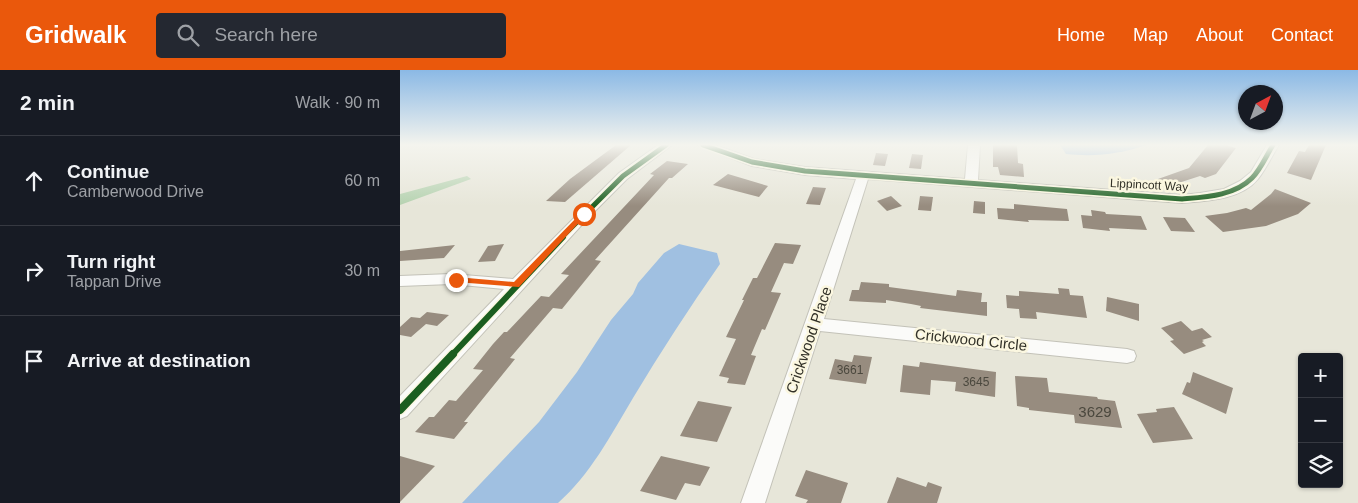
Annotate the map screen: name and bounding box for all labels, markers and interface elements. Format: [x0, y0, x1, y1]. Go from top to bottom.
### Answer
search box [156, 13, 506, 58]
text: Gridwalk [25, 21, 126, 48]
icon: search [174, 21, 202, 49]
text: Search here [214, 24, 318, 45]
text: Home [1057, 25, 1105, 45]
text: Map [1133, 25, 1168, 45]
text: About [1196, 25, 1243, 45]
text: Contact [1271, 25, 1333, 45]
north arrow [1238, 85, 1283, 130]
text: 2 min [20, 91, 75, 114]
text: Walk · 90 m [295, 94, 380, 111]
text: Continue [67, 161, 149, 182]
icon: ahead [20, 167, 48, 195]
text: 60 m [344, 172, 380, 189]
street label: Lippincott Way [1110, 176, 1188, 194]
text: Camberwood Drive [67, 183, 204, 200]
route start [573, 203, 596, 226]
text: Turn right [67, 251, 155, 272]
icon: right [20, 257, 48, 285]
text: 30 m [344, 262, 380, 279]
route end [445, 269, 468, 292]
text: Tappan Drive [67, 273, 161, 290]
street label: Crickwood Place [782, 284, 835, 395]
street label: Crickwood Circle [914, 325, 1028, 354]
icon: arrive [20, 347, 48, 375]
text: Arrive at destination [67, 350, 251, 371]
map controls [1298, 353, 1343, 488]
button: + [1298, 353, 1343, 398]
house number: 3661 [837, 363, 864, 377]
house number: 3645 [963, 375, 990, 389]
button: − [1298, 398, 1343, 443]
house number: 3629 [1078, 403, 1112, 420]
button: layers [1298, 443, 1343, 488]

